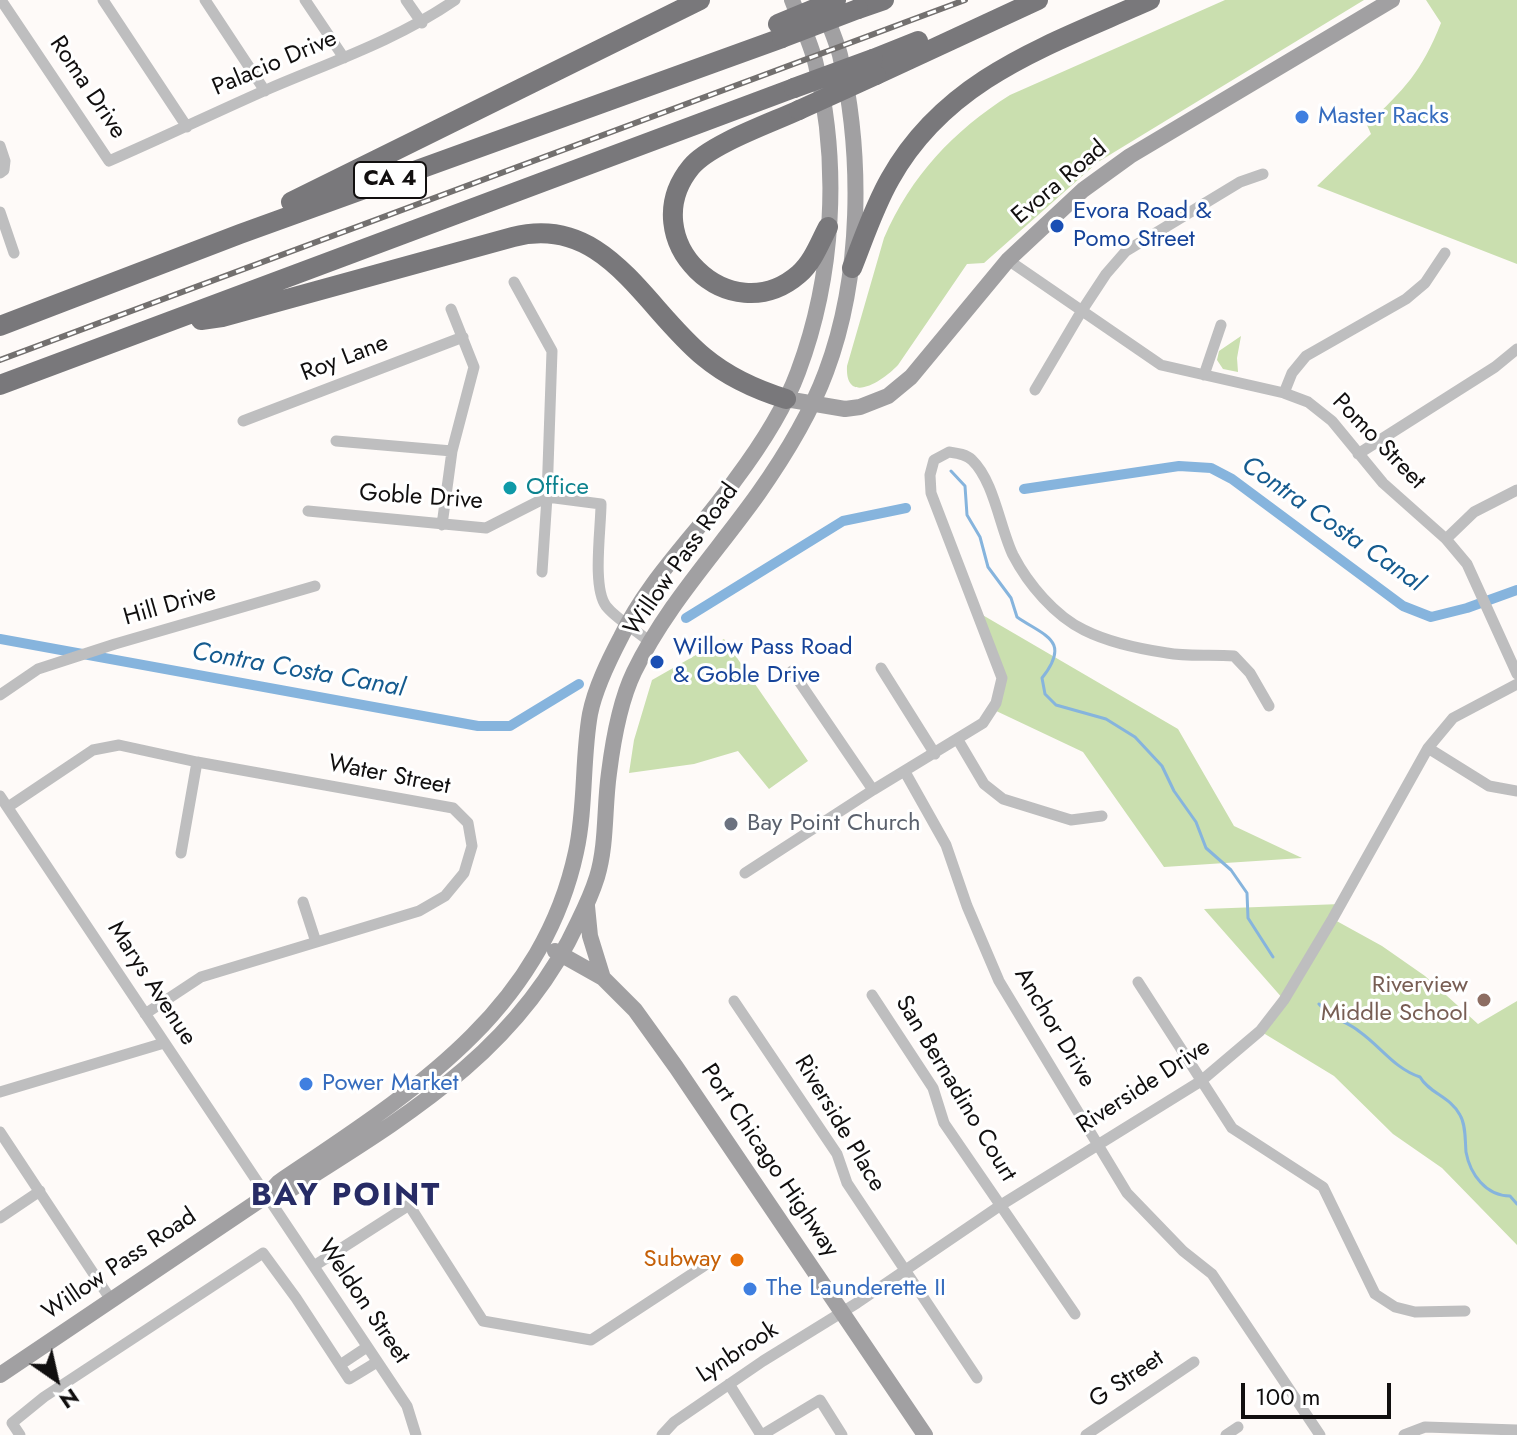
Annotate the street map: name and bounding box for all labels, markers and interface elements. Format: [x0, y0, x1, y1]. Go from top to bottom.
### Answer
street label: Palacio Drive [208, 25, 342, 103]
street label: Roma Drive [42, 31, 132, 145]
place label: Master Racks [1318, 103, 1449, 131]
marker: Master Racks [1293, 108, 1311, 126]
street label: Evora Road [1007, 135, 1113, 231]
road number: CA 4 [354, 162, 426, 198]
place label: Evora Road & Pomo Street [1073, 198, 1212, 254]
marker: Evora Road & Pomo Street [1048, 217, 1066, 235]
street label: Roy Lane [297, 329, 393, 389]
street label: Pomo Street [1325, 388, 1431, 496]
water label: Contra Costa Canal [1235, 450, 1429, 600]
place label: Office [526, 474, 589, 502]
street label: Willow Pass Road [619, 478, 745, 642]
street label: Goble Drive [358, 479, 484, 517]
marker: Office [501, 479, 519, 497]
street label: Hill Drive [120, 579, 220, 633]
place label: Willow Pass Road & Goble Drive [673, 634, 853, 690]
water label: Contra Costa Canal [189, 637, 407, 705]
marker: Willow Pass Road & Goble Drive [648, 653, 666, 671]
street label: Water Street [326, 750, 452, 802]
place label: Bay Point Church [747, 810, 920, 838]
marker: Bay Point Church [722, 815, 740, 833]
street label: Marys Avenue [100, 917, 202, 1051]
street label: Anchor Drive [1007, 963, 1101, 1093]
place label: Riverview Middle School [1321, 972, 1468, 1028]
street label: San Bernadino Court [888, 991, 1022, 1187]
marker: Riverview Middle School [1475, 991, 1493, 1009]
street label: Riverside Drive [1072, 1033, 1216, 1141]
street label: Riverside Place [787, 1051, 891, 1197]
street label: Port Chicago Highway [694, 1059, 844, 1263]
place label: Power Market [322, 1070, 458, 1098]
marker: Power Market [297, 1075, 315, 1093]
district label: BAY POINT [251, 1178, 441, 1216]
street label: Willow Pass Road [38, 1203, 202, 1327]
street label: Weldon Street [311, 1234, 415, 1370]
place label: Subway [644, 1246, 721, 1274]
marker: Subway [728, 1251, 746, 1269]
place label: The Launderette II [766, 1275, 946, 1303]
marker: The Launderette II [741, 1280, 759, 1298]
street label: Lynbrook [692, 1316, 784, 1390]
north arrow [16, 1339, 96, 1419]
street label: G Street [1085, 1345, 1169, 1415]
scale bar [1245, 1367, 1395, 1417]
text: 100 m [1255, 1379, 1321, 1414]
text: N [53, 1381, 86, 1417]

